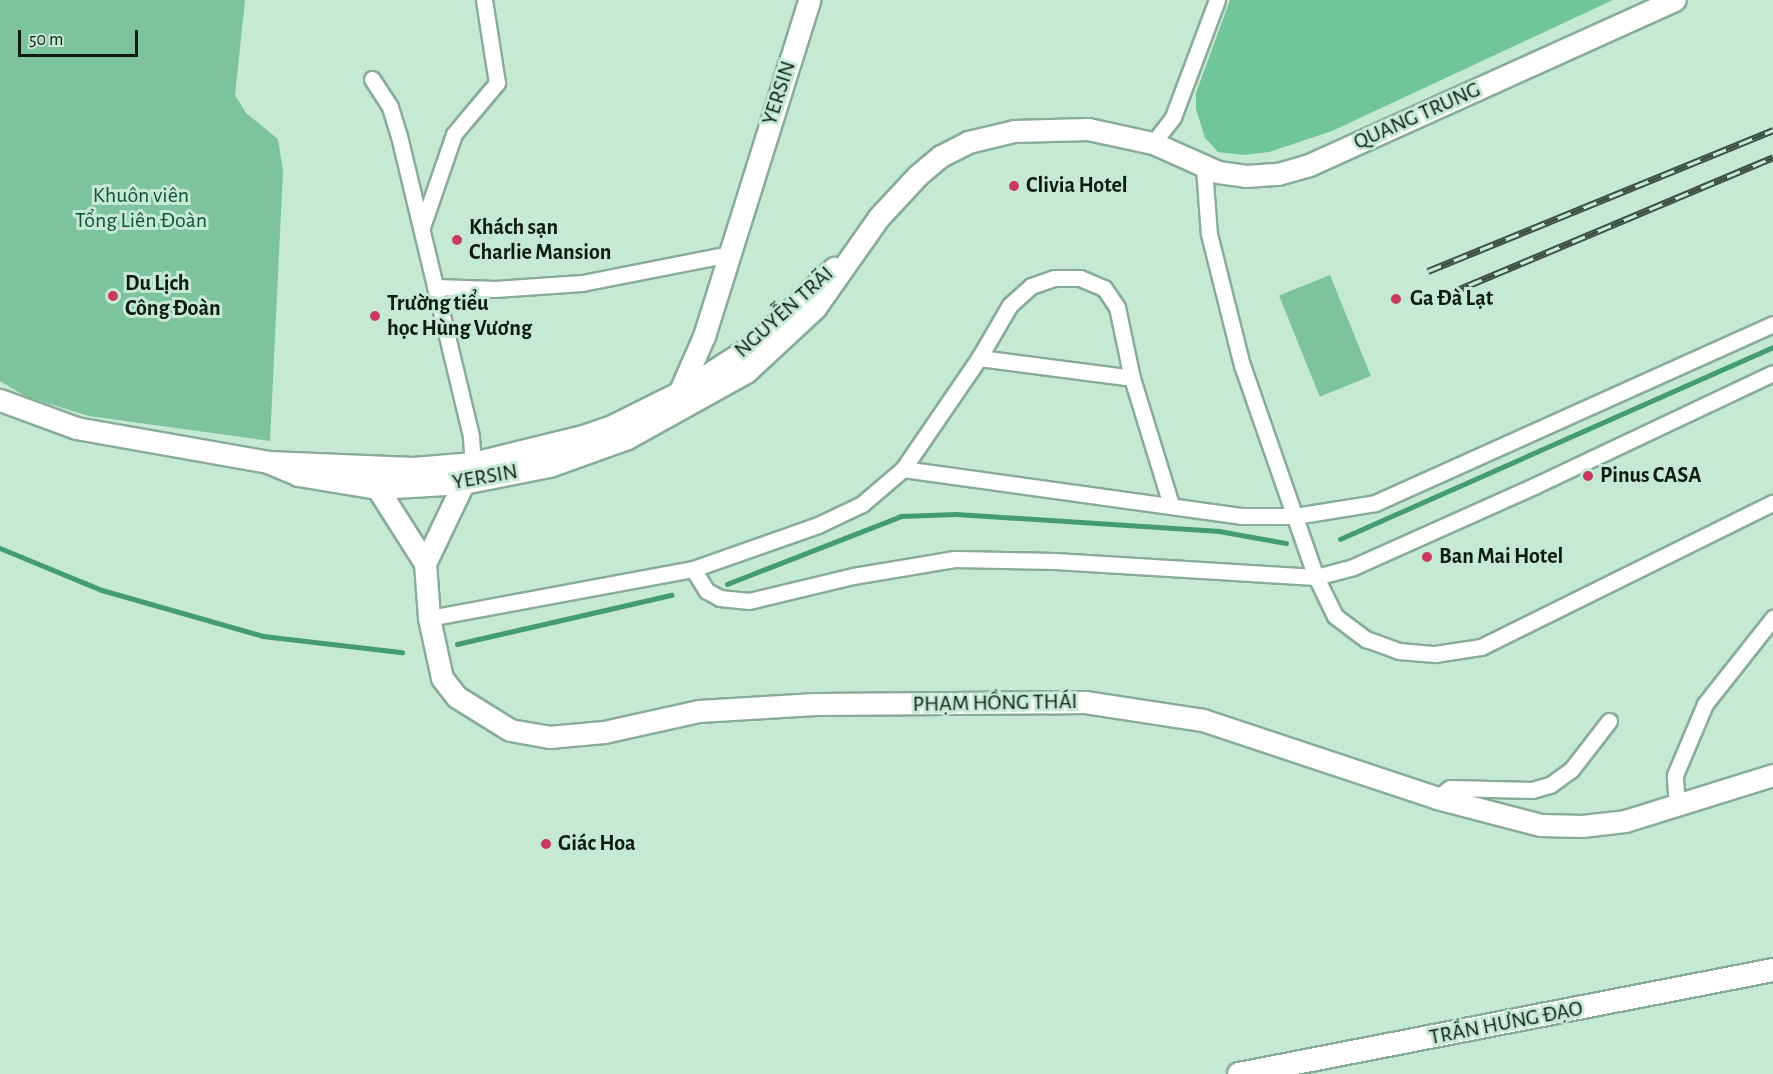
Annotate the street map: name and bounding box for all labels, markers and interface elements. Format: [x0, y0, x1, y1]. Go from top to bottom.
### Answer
scale bar [21, 18, 141, 56]
text: 50 m [29, 31, 63, 49]
street label: YERSIN [756, 58, 802, 128]
street label: QUANG TRUNG [1350, 76, 1484, 156]
place label: Clivia Hotel [1026, 173, 1128, 199]
marker: Clivia Hotel [1007, 179, 1021, 193]
park label: Khuôn viên Tổng Liên Đoàn [75, 182, 207, 234]
place label: Khách sạn Charlie Mansion [469, 214, 611, 266]
marker: Khách sạn Charlie Mansion [450, 233, 464, 247]
street label: NGUYỄN TRÃI [729, 261, 839, 363]
place label: Du Lịch Công Đoàn [125, 270, 221, 322]
place label: Ga Đà Lạt [1410, 286, 1493, 312]
marker: Du Lịch Công Đoàn [106, 289, 120, 303]
place label: Trường tiểu học Hùng Vương [387, 290, 532, 342]
marker: Ga Đà Lạt [1387, 290, 1405, 308]
marker: Trường tiểu học Hùng Vương [368, 309, 382, 323]
street label: YERSIN [450, 458, 520, 496]
place label: Pinus CASA [1600, 463, 1701, 489]
marker: Pinus CASA [1581, 469, 1595, 483]
place label: Ban Mai Hotel [1439, 544, 1563, 570]
marker: Ban Mai Hotel [1420, 550, 1434, 564]
street label: PHẠM HỒNG THÁI [912, 688, 1078, 718]
place label: Giác Hoa [558, 831, 636, 857]
marker: Giác Hoa [539, 837, 553, 851]
street label: TRẦN HƯNG ĐẠO [1427, 995, 1585, 1051]

